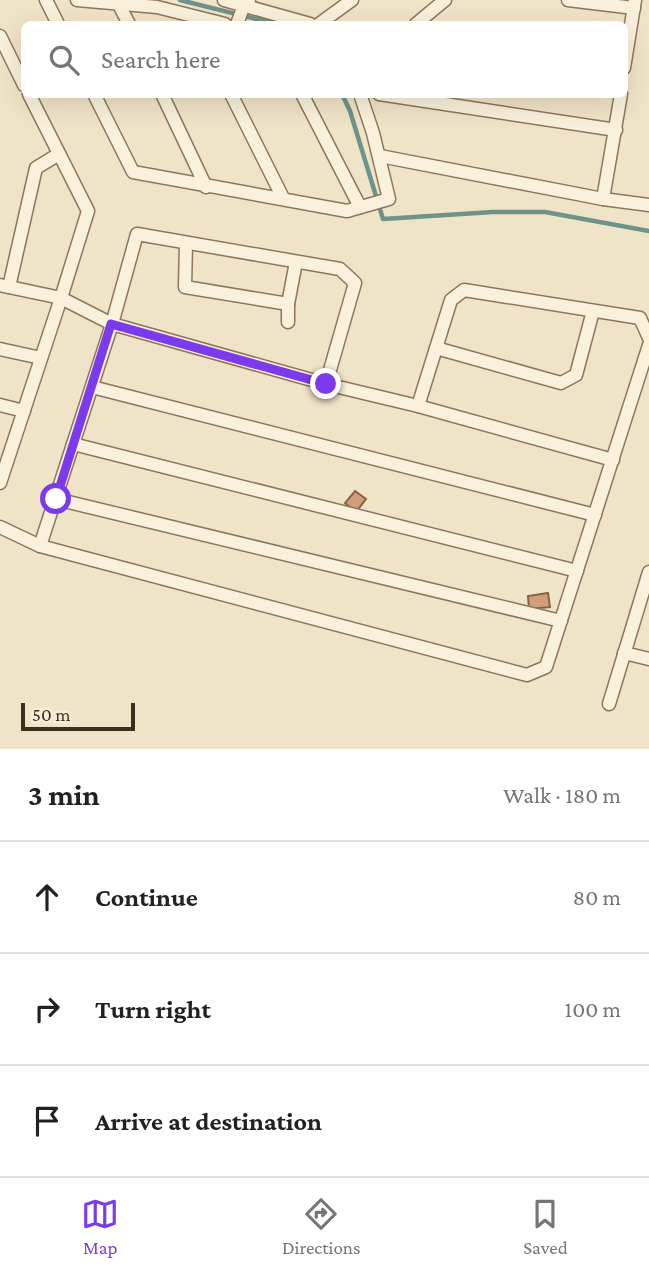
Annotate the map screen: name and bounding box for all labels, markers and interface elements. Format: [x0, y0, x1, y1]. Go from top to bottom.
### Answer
search box [21, 21, 628, 98]
icon: search [45, 41, 83, 79]
text: Search here [101, 45, 220, 74]
route end [310, 368, 341, 399]
route start [40, 483, 71, 514]
scale bar [21, 700, 135, 732]
text: 50 m [32, 704, 71, 725]
text: 3 min [28, 778, 100, 811]
text: Walk · 180 m [503, 782, 621, 808]
icon: ahead [28, 878, 66, 916]
text: Continue [95, 883, 198, 912]
text: 80 m [573, 884, 621, 910]
icon: right [28, 990, 66, 1028]
text: Turn right [95, 995, 211, 1024]
text: 100 m [565, 996, 621, 1022]
icon: arrive [28, 1102, 66, 1140]
text: Arrive at destination [95, 1107, 322, 1136]
tab: Map [81, 1195, 119, 1258]
tab: Directions [282, 1195, 361, 1258]
tab: Saved [523, 1195, 568, 1258]

